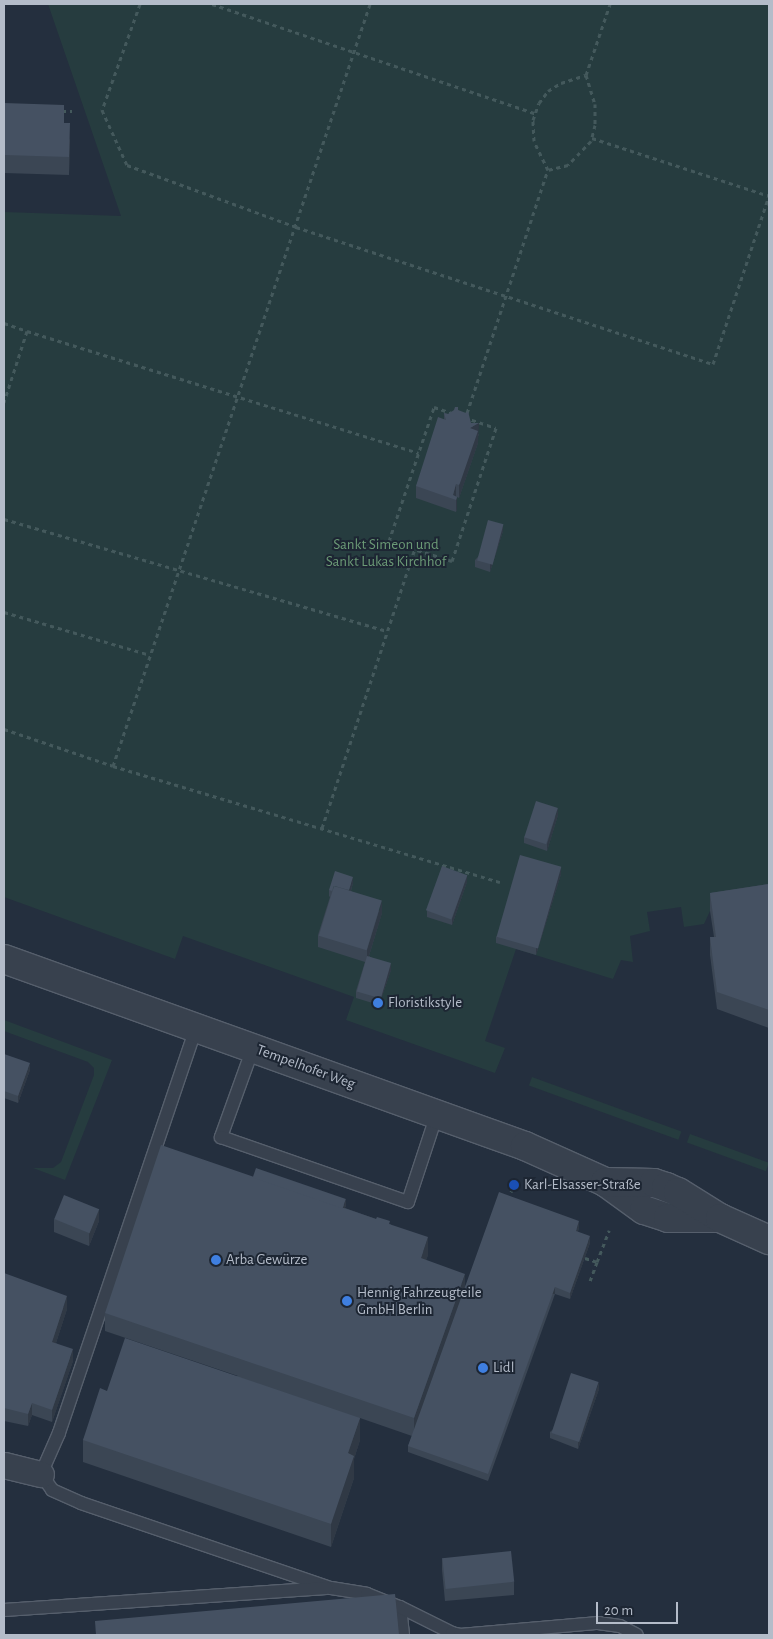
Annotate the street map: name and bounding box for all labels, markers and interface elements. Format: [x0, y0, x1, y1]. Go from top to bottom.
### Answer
park label: Sankt Simeon und Sankt Lukas Kirchhof [326, 535, 446, 570]
place label: Floristikstyle [388, 994, 462, 1012]
marker: Floristikstyle [372, 997, 384, 1009]
street label: Tempelhofer Weg [254, 1041, 358, 1093]
place label: Karl-Elsasser-Straße [524, 1176, 641, 1194]
marker: Karl-Elsasser-Straße [508, 1179, 520, 1191]
place label: Arba Gewürze [226, 1251, 307, 1269]
marker: Arba Gewürze [210, 1254, 222, 1266]
place label: Hennig Fahrzeugteile GmbH Berlin [357, 1283, 482, 1318]
marker: Hennig Fahrzeugteile GmbH Berlin [341, 1295, 353, 1307]
place label: Lidl [493, 1359, 514, 1377]
marker: Lidl [477, 1362, 489, 1374]
scale bar [598, 1592, 680, 1624]
text: 20 m [604, 1603, 633, 1618]

